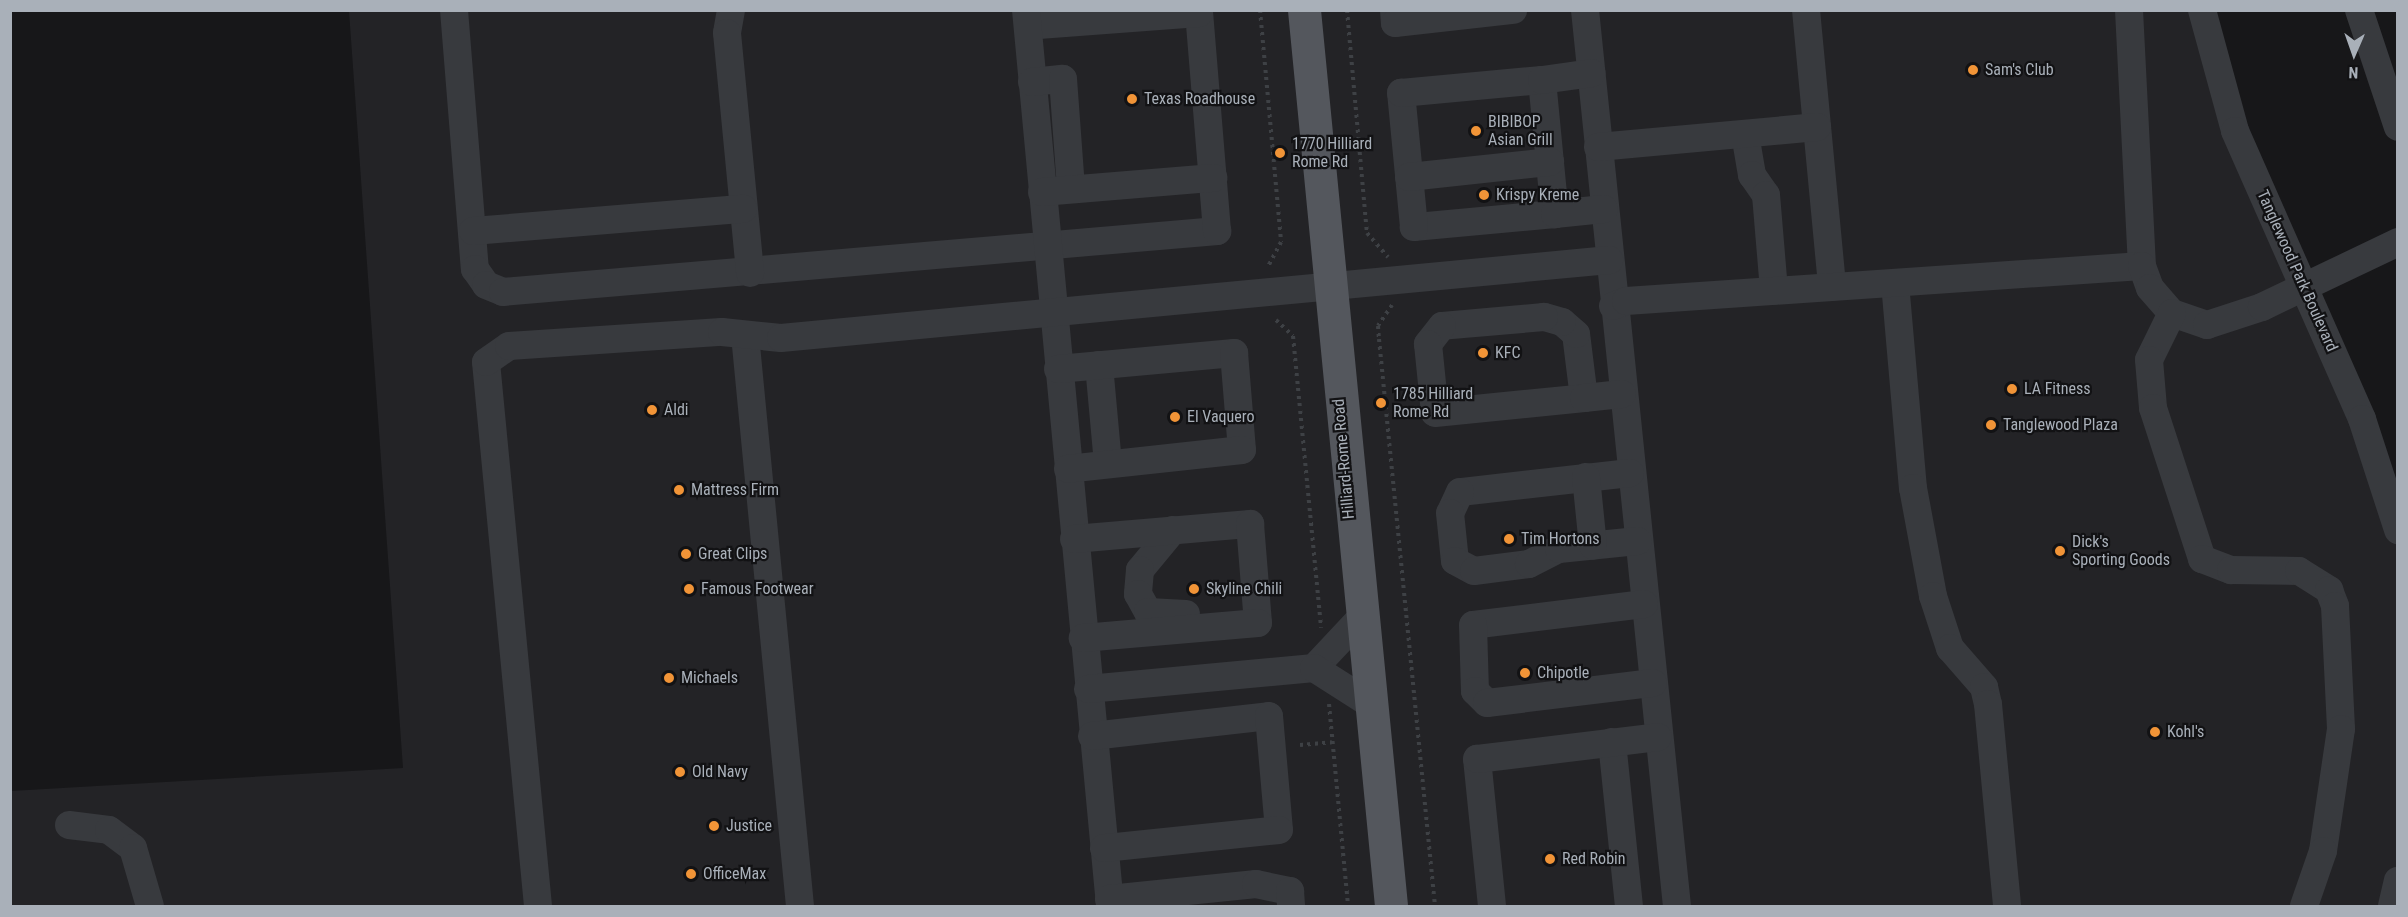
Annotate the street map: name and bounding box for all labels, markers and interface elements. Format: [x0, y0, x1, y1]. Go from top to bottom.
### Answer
north arrow [2324, 24, 2384, 84]
place label: Sam's Club [1985, 60, 2054, 80]
marker: Sam's Club [1966, 63, 1980, 77]
text: N [2348, 63, 2359, 82]
place label: Texas Roadhouse [1144, 89, 1255, 109]
marker: Texas Roadhouse [1125, 92, 1139, 106]
place label: BIBIBOP Asian Grill [1488, 112, 1553, 150]
marker: BIBIBOP Asian Grill [1469, 124, 1483, 138]
place label: 1770 Hilliard Rome Rd [1292, 134, 1372, 172]
marker: 1770 Hilliard Rome Rd [1273, 146, 1287, 160]
place label: Krispy Kreme [1496, 185, 1579, 205]
street label: Tanglewood Park Boulevard [2253, 187, 2341, 355]
marker: Krispy Kreme [1477, 188, 1491, 202]
place label: KFC [1495, 343, 1520, 363]
marker: KFC [1476, 346, 1490, 360]
place label: LA Fitness [2024, 379, 2091, 399]
marker: LA Fitness [2005, 382, 2019, 396]
place label: 1785 Hilliard Rome Rd [1393, 384, 1473, 422]
marker: 1785 Hilliard Rome Rd [1374, 396, 1388, 410]
street label: Hilliard-Rome Road [1329, 398, 1359, 520]
place label: Aldi [664, 400, 689, 420]
marker: Aldi [645, 403, 659, 417]
place label: El Vaquero [1187, 407, 1255, 427]
marker: El Vaquero [1168, 410, 1182, 424]
place label: Tanglewood Plaza [2003, 415, 2118, 435]
marker: Tanglewood Plaza [1984, 418, 1998, 432]
place label: Mattress Firm [691, 480, 779, 500]
marker: Mattress Firm [672, 483, 686, 497]
place label: Tim Hortons [1521, 529, 1600, 549]
marker: Tim Hortons [1502, 532, 1516, 546]
place label: Dick's Sporting Goods [2072, 532, 2170, 570]
place label: Great Clips [698, 544, 767, 564]
marker: Dick's Sporting Goods [2053, 544, 2067, 558]
marker: Great Clips [679, 547, 693, 561]
place label: Famous Footwear [701, 579, 814, 599]
place label: Skyline Chili [1206, 579, 1282, 599]
marker: Famous Footwear [682, 582, 696, 596]
marker: Skyline Chili [1187, 582, 1201, 596]
place label: Chipotle [1537, 663, 1589, 683]
marker: Chipotle [1518, 666, 1532, 680]
place label: Michaels [681, 668, 738, 688]
marker: Michaels [662, 671, 676, 685]
place label: Kohl's [2167, 722, 2204, 742]
marker: Kohl's [2148, 725, 2162, 739]
place label: Old Navy [692, 762, 748, 782]
marker: Old Navy [673, 765, 687, 779]
place label: Justice [726, 816, 772, 836]
marker: Justice [707, 819, 721, 833]
place label: Red Robin [1562, 849, 1625, 869]
marker: Red Robin [1543, 852, 1557, 866]
place label: OfficeMax [703, 864, 766, 884]
marker: OfficeMax [684, 867, 698, 881]

